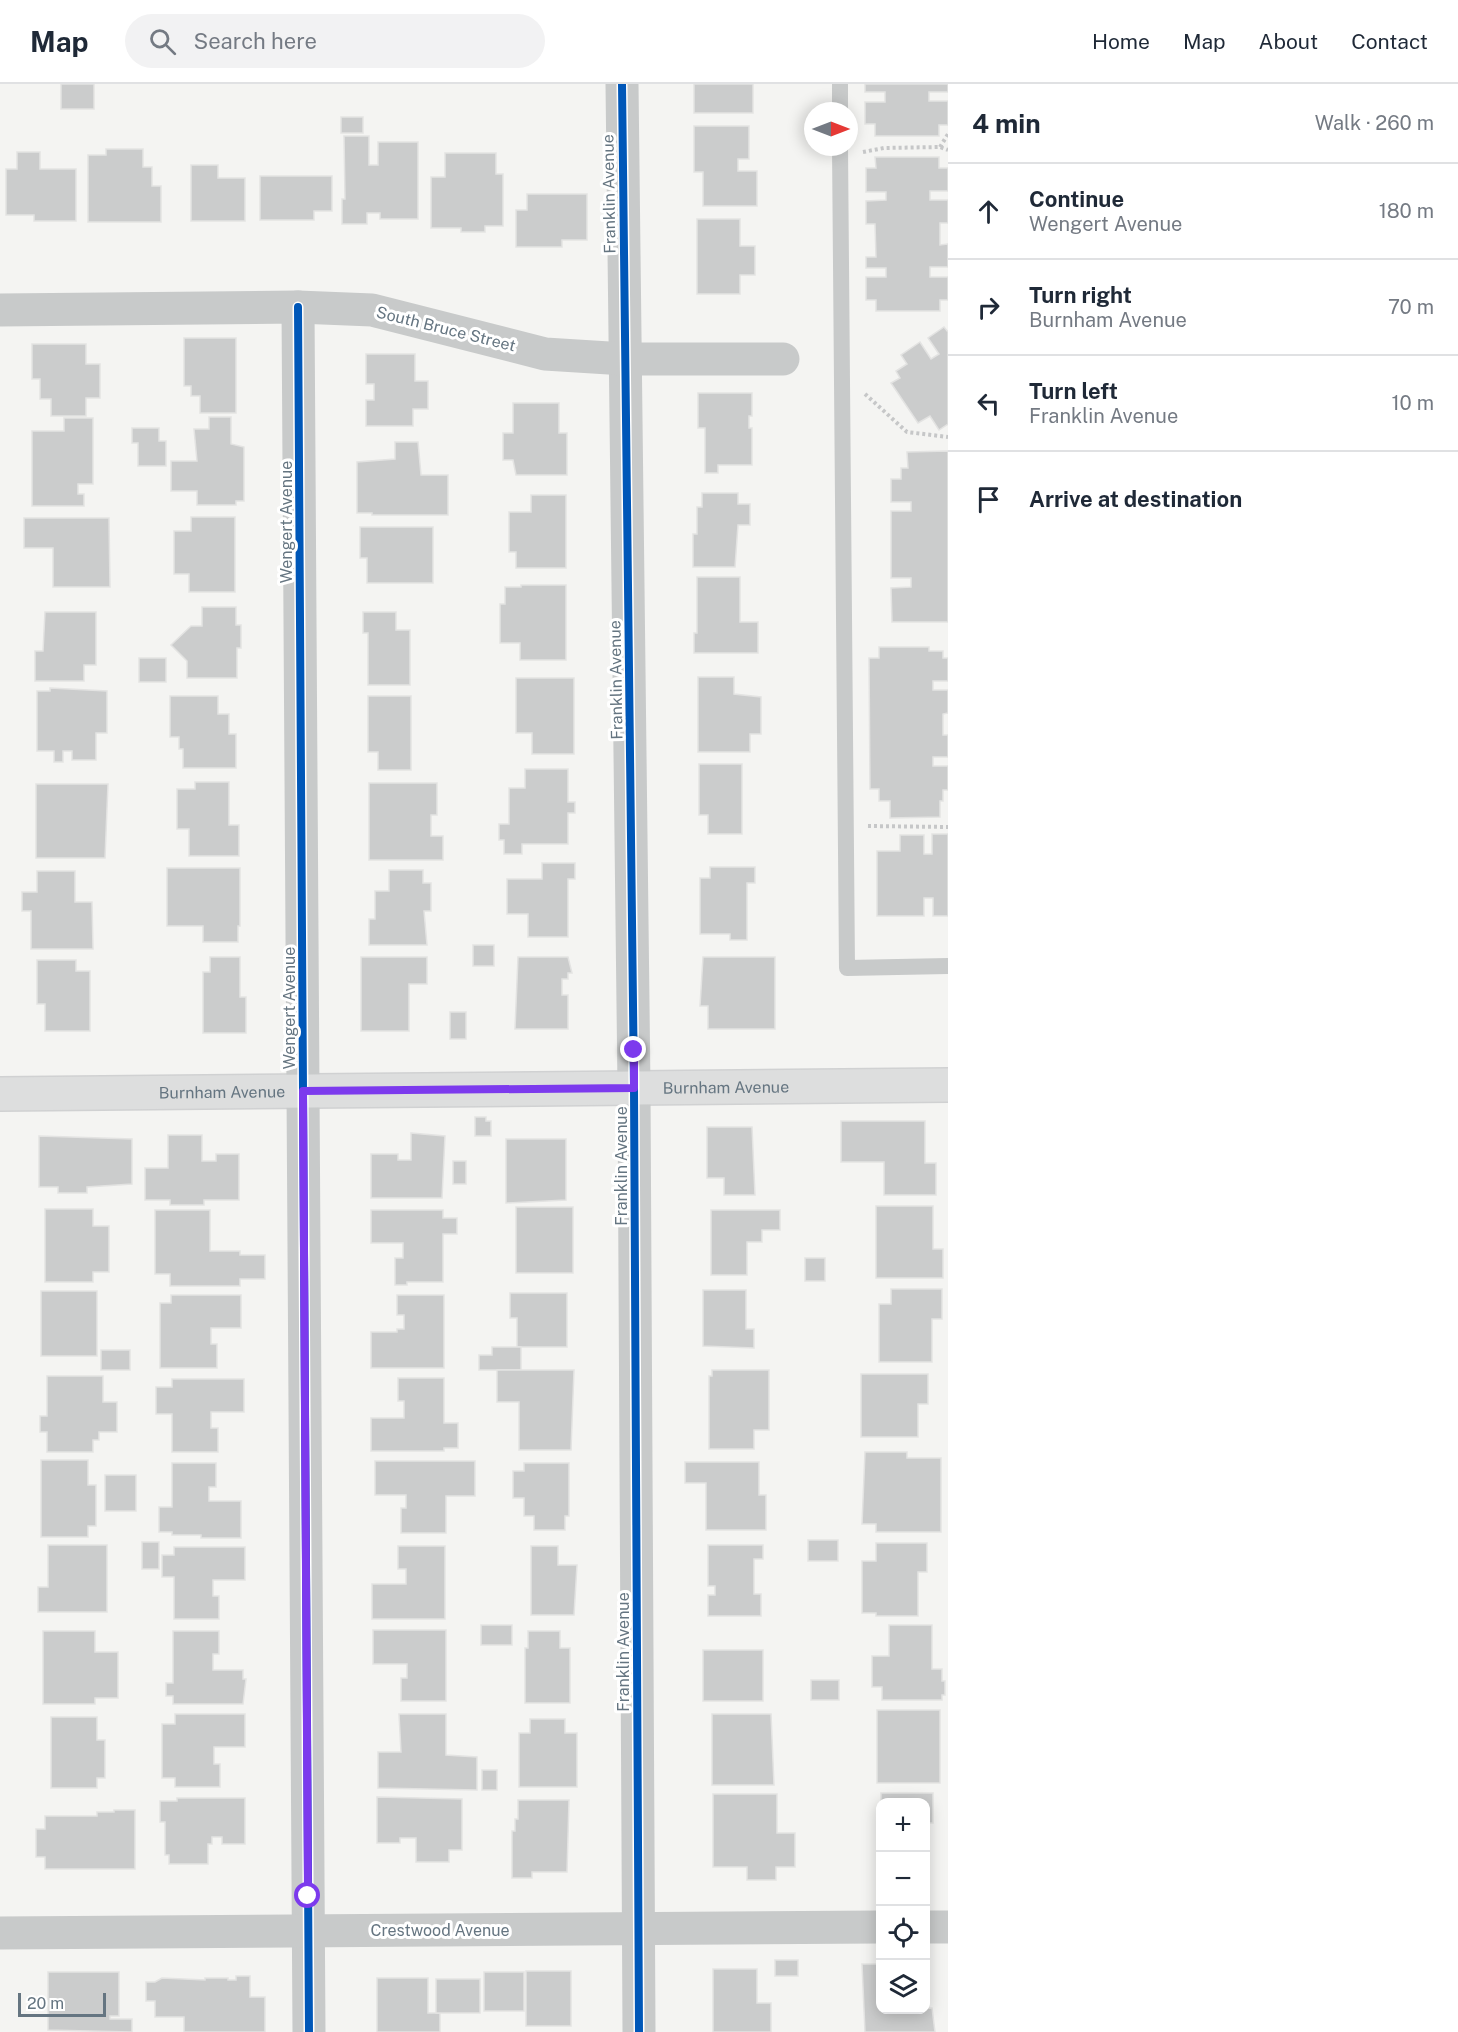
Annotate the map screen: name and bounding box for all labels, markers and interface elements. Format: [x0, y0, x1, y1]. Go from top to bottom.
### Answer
search box [125, 14, 545, 68]
text: Map [30, 25, 89, 58]
icon: search [146, 25, 179, 58]
text: Search here [194, 28, 317, 54]
text: Home [1092, 29, 1150, 54]
text: Map [1183, 29, 1226, 54]
text: About [1259, 29, 1318, 54]
text: Contact [1351, 29, 1428, 54]
north arrow [804, 102, 858, 156]
text: 4 min [972, 108, 1041, 139]
text: Walk · 260 m [1315, 111, 1434, 135]
street label: Franklin Avenue [598, 134, 620, 254]
text: Continue [1029, 186, 1124, 212]
icon: ahead [972, 195, 1005, 228]
text: 180 m [1379, 199, 1434, 223]
text: Wengert Avenue [1029, 212, 1182, 236]
text: Turn right [1029, 282, 1132, 308]
icon: right [972, 291, 1005, 324]
text: 70 m [1388, 295, 1434, 319]
street label: South Bruce Street [374, 303, 518, 355]
text: Burnham Avenue [1029, 308, 1187, 332]
text: Turn left [1029, 378, 1118, 404]
icon: left [972, 387, 1005, 420]
text: 10 m [1391, 391, 1434, 415]
text: Franklin Avenue [1029, 404, 1178, 428]
street label: Wengert Avenue [277, 461, 296, 583]
icon: arrive [972, 483, 1005, 516]
text: Arrive at destination [1029, 486, 1242, 512]
street label: Franklin Avenue [605, 620, 627, 740]
street label: Wengert Avenue [280, 947, 299, 1069]
route end [620, 1036, 646, 1062]
street label: Burnham Avenue [663, 1077, 789, 1097]
street label: Burnham Avenue [159, 1082, 285, 1102]
street label: Franklin Avenue [612, 1106, 631, 1226]
street label: Franklin Avenue [614, 1592, 633, 1712]
map controls [876, 1798, 930, 2014]
button: + [876, 1798, 930, 1852]
button: − [876, 1852, 930, 1906]
route start [294, 1882, 320, 1908]
button: locate [876, 1906, 930, 1960]
street label: Crestwood Avenue [370, 1921, 510, 1940]
button: layers [876, 1960, 930, 2014]
scale bar [18, 1990, 106, 2018]
text: 20 m [27, 1994, 64, 2013]

